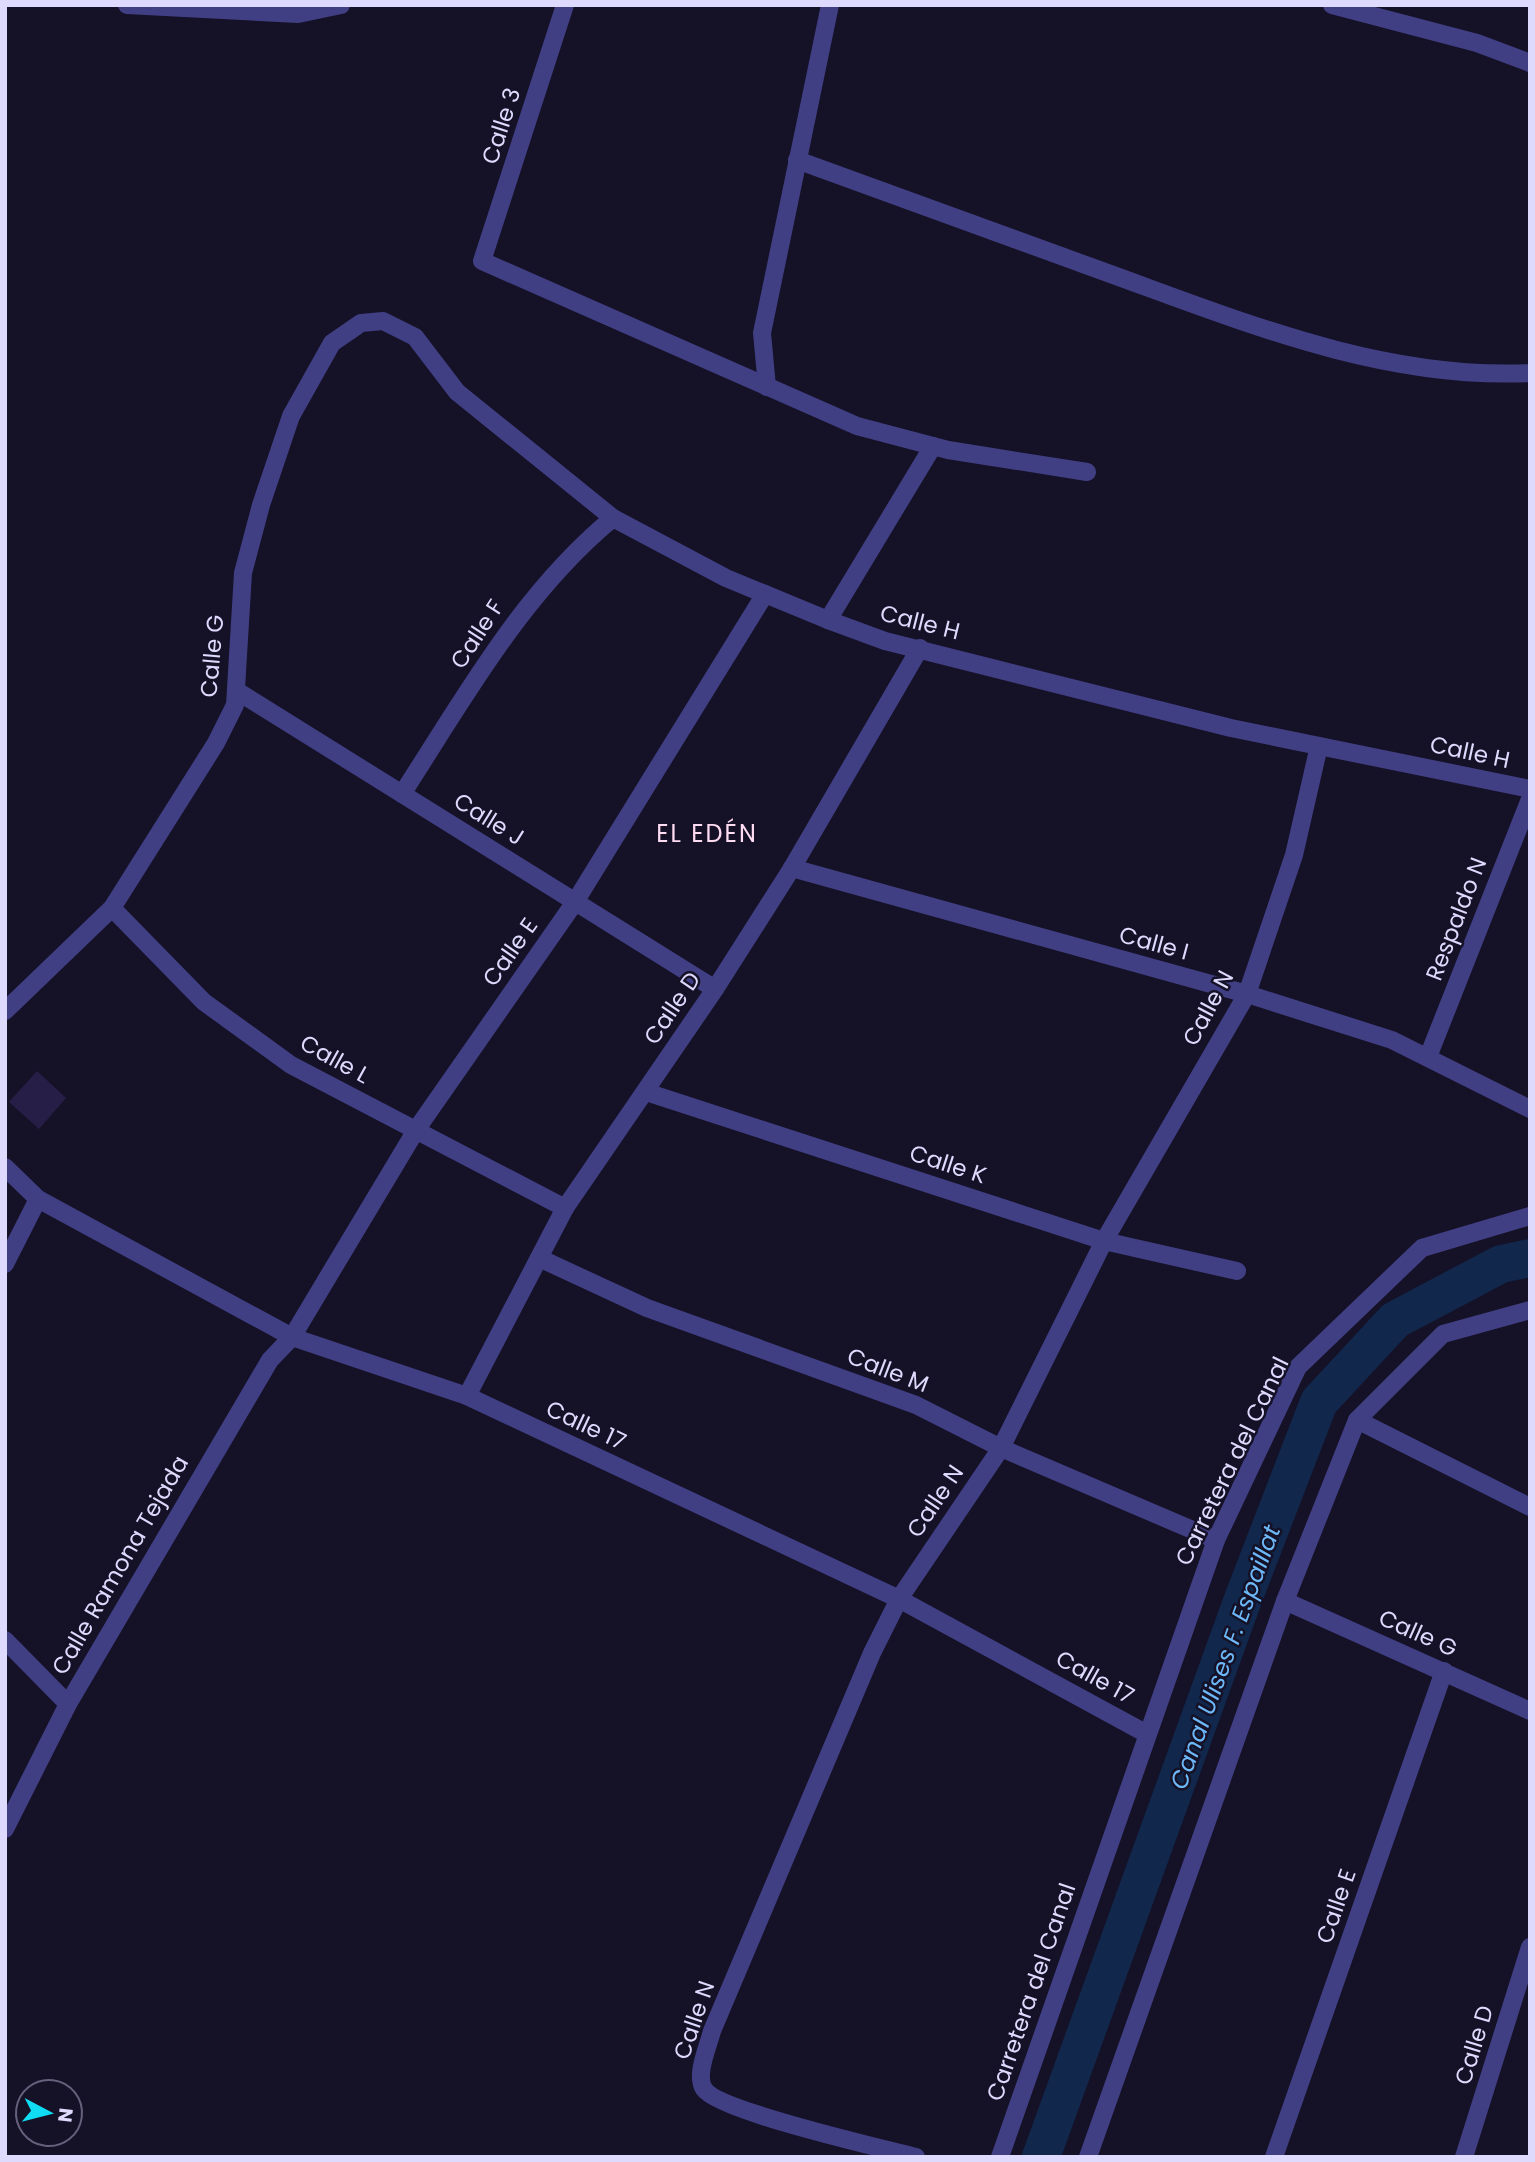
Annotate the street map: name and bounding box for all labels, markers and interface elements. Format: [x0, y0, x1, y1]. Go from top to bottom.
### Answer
street label: Calle 3 [474, 84, 528, 168]
street label: Calle F [443, 593, 511, 675]
street label: Calle H [877, 597, 963, 647]
street label: Calle G [192, 613, 232, 699]
street label: Calle H [1427, 728, 1513, 776]
street label: Calle J [448, 785, 530, 853]
district label: EL EDÉN [656, 817, 758, 850]
street label: Respaldo N [1418, 853, 1494, 985]
street label: Calle E [475, 911, 545, 993]
street label: Calle I [1116, 918, 1192, 968]
street label: Calle D [636, 965, 708, 1051]
street label: Calle N [1175, 965, 1241, 1051]
street label: Calle L [294, 1027, 376, 1091]
street label: Calle K [906, 1137, 991, 1191]
street label: Calle M [843, 1340, 933, 1400]
street label: Carretera del Canal [1168, 1351, 1296, 1571]
street label: Calle 17 [541, 1393, 631, 1457]
street label: Calle Ramona Tejada [44, 1449, 196, 1681]
street label: Calle N [899, 1458, 971, 1544]
water label: Canal Ulises F. Espaillat [1162, 1519, 1289, 1794]
street label: Calle G [1374, 1602, 1462, 1664]
street label: Calle 17 [1050, 1642, 1140, 1712]
street label: Calle E [1308, 1864, 1364, 1948]
street label: Carretera del Canal [979, 1879, 1083, 2105]
street label: Calle N [666, 1976, 722, 2064]
street label: Calle D [1447, 2001, 1501, 2089]
north arrow [14, 2078, 84, 2148]
text: N [51, 2106, 80, 2124]

